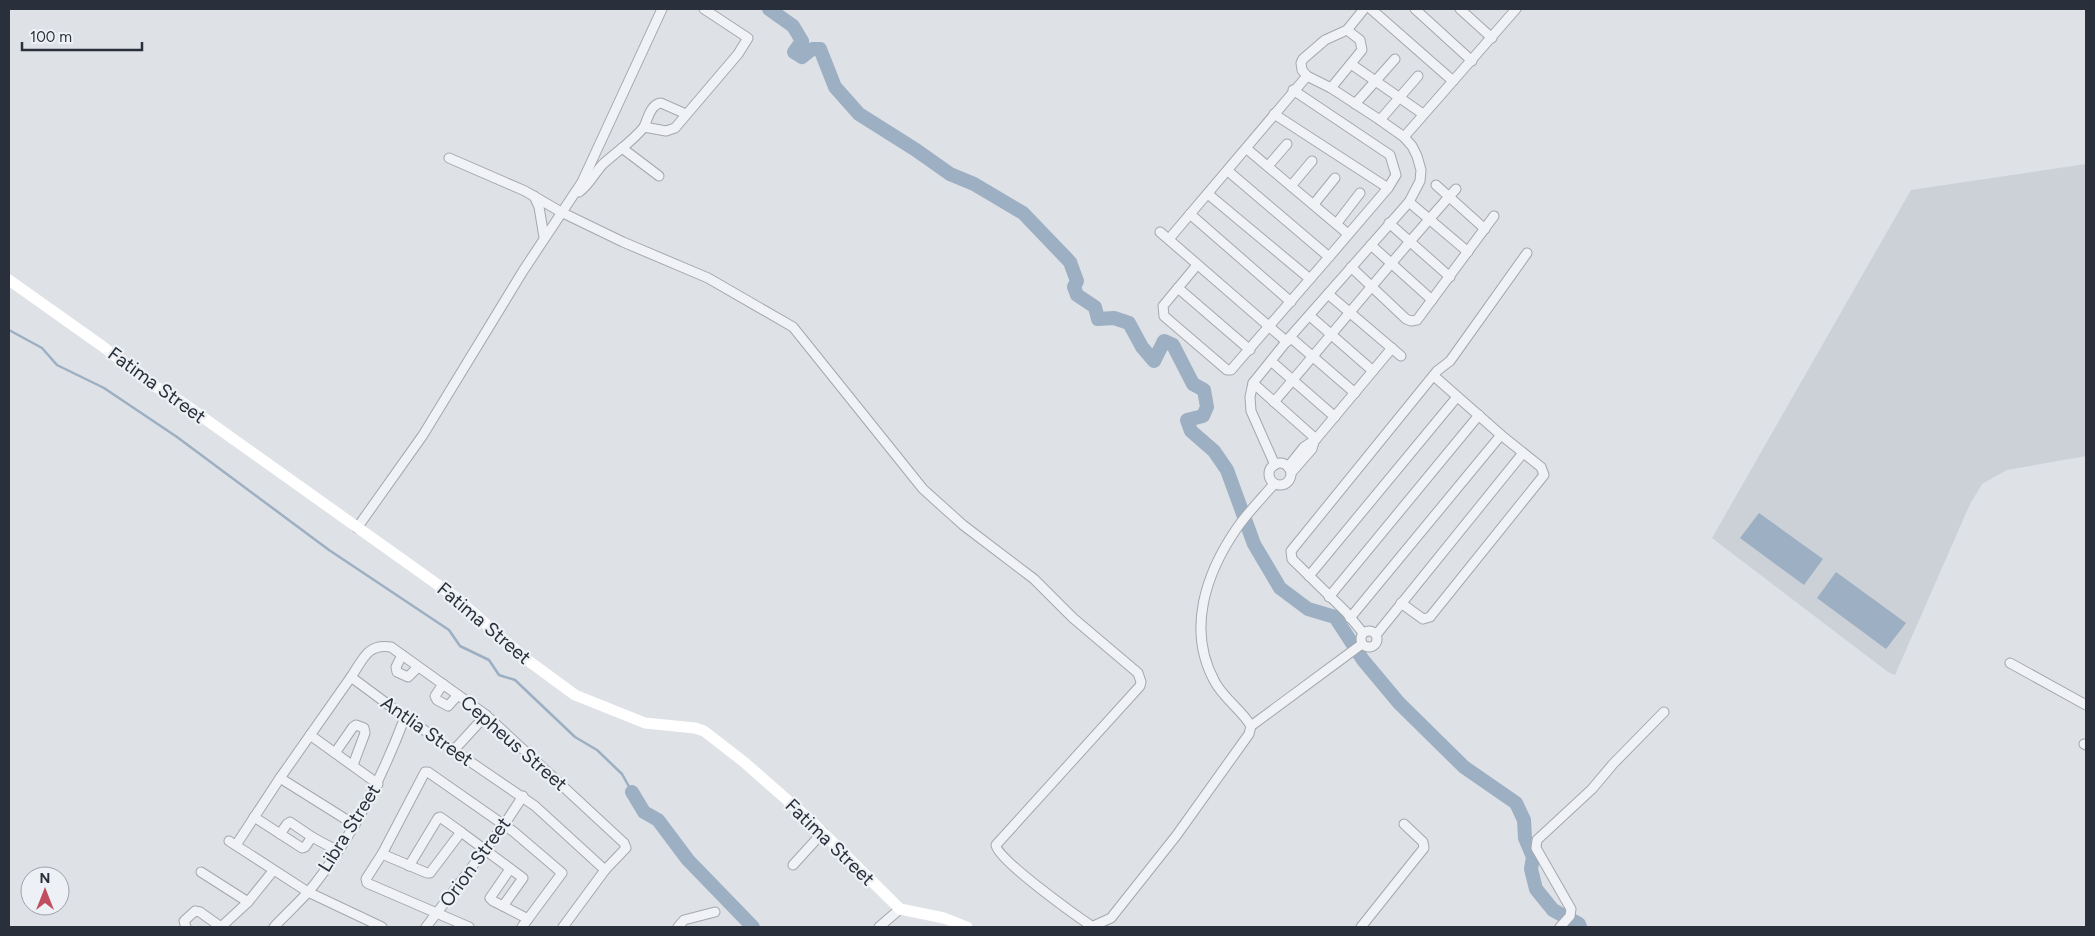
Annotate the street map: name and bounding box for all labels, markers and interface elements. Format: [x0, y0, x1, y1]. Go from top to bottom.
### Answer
scale bar [22, 20, 142, 52]
text: 100 m [30, 28, 72, 46]
street label: Fatima Street [104, 342, 210, 428]
street label: Fatima Street [432, 577, 536, 669]
street label: Cepheus Street [456, 690, 572, 796]
street label: Antlia Street [377, 691, 477, 771]
street label: Libra Street [313, 780, 385, 876]
street label: Fatima Street [781, 794, 879, 890]
street label: Orion Street [435, 813, 515, 911]
north arrow [20, 866, 70, 916]
text: N [40, 870, 50, 887]

